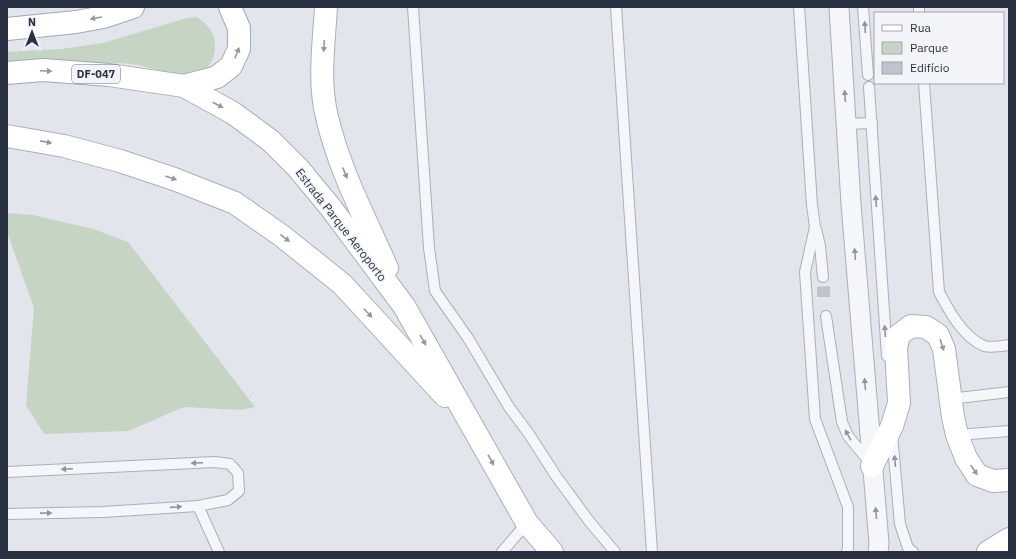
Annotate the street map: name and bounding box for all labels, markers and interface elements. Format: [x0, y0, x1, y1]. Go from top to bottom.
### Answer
north arrow [12, 12, 52, 52]
legend [874, 12, 1004, 84]
text: N [28, 15, 36, 29]
one-way arrow [90, 16, 102, 22]
text: Rua [910, 20, 931, 35]
one-way arrow [861, 21, 868, 33]
one-way arrow [320, 40, 327, 52]
text: Parque [910, 40, 949, 55]
one-way arrow [234, 46, 240, 58]
text: Edifício [910, 60, 950, 75]
road number: DF-047 [72, 65, 120, 83]
one-way arrow [40, 67, 52, 74]
one-way arrow [842, 90, 849, 102]
one-way arrow [212, 101, 224, 108]
one-way arrow [39, 140, 52, 146]
street label: Estrada Parque Aeroporto [293, 165, 390, 284]
one-way arrow [342, 167, 348, 178]
one-way arrow [165, 175, 177, 181]
one-way arrow [872, 195, 879, 207]
one-way arrow [279, 234, 290, 242]
one-way arrow [852, 248, 859, 260]
one-way arrow [364, 308, 373, 318]
one-way arrow [881, 325, 888, 337]
one-way arrow [420, 334, 427, 346]
one-way arrow [939, 340, 945, 352]
one-way arrow [862, 378, 869, 390]
one-way arrow [845, 429, 851, 441]
one-way arrow [488, 454, 495, 465]
one-way arrow [891, 455, 898, 467]
one-way arrow [191, 459, 203, 466]
one-way arrow [970, 464, 978, 475]
one-way arrow [60, 466, 73, 472]
one-way arrow [170, 504, 182, 511]
one-way arrow [873, 507, 879, 519]
one-way arrow [40, 510, 52, 517]

